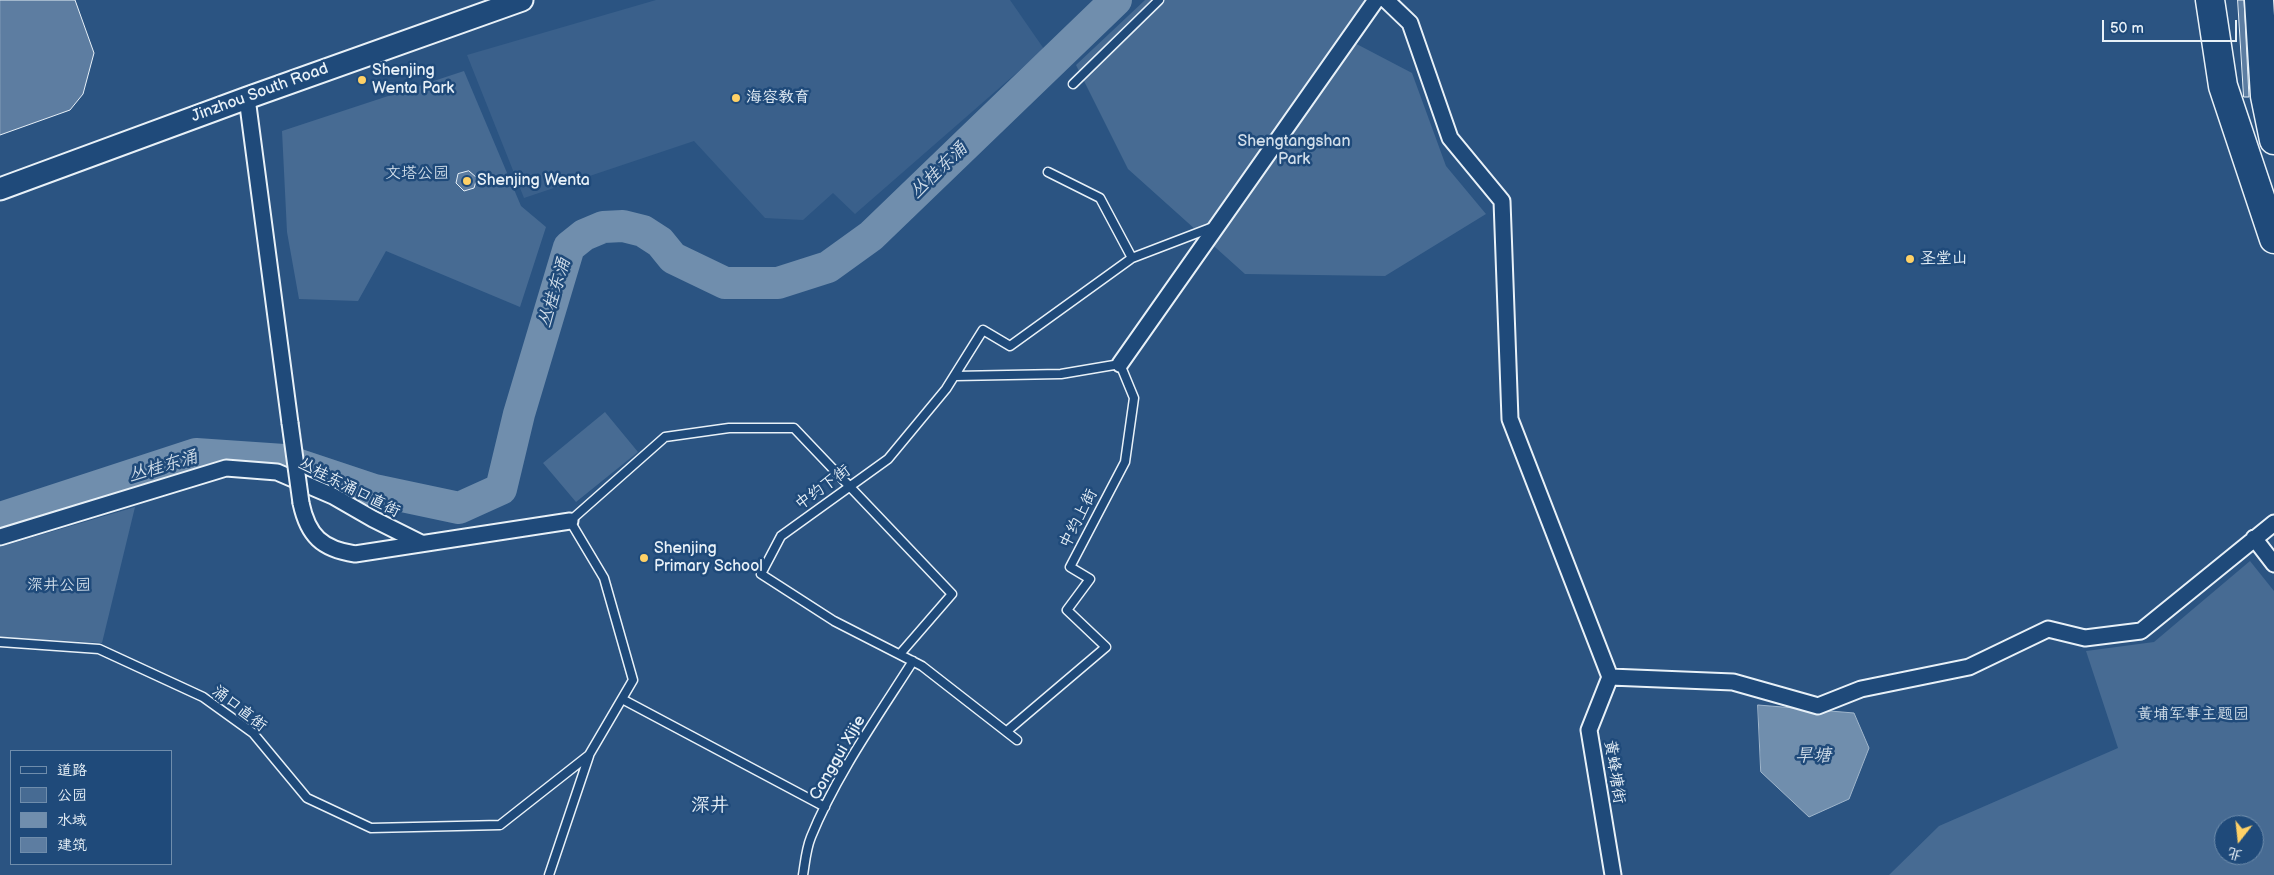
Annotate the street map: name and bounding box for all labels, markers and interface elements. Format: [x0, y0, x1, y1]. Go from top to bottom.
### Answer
scale bar [2104, 10, 2239, 42]
text: 50 m [2110, 19, 2144, 38]
street label: Jinzhou South Road [189, 59, 331, 127]
place label: Shenjing Wenta Park [372, 61, 454, 99]
marker: Shenjing Wenta Park [356, 74, 368, 86]
place label: 海容教育 [746, 88, 810, 108]
marker: 海容教育 [730, 92, 742, 104]
park label: Shengtangshan Park [1238, 132, 1350, 170]
water label: 丛桂东涌 [906, 138, 972, 204]
park label: 文塔公园 [385, 164, 449, 184]
place label: Shenjing Wenta [477, 171, 590, 191]
marker: Shenjing Wenta [461, 175, 473, 187]
place label: 圣堂山 [1920, 249, 1968, 269]
marker: 圣堂山 [1904, 253, 1916, 265]
water label: 丛桂东涌 [534, 255, 576, 331]
water label: 丛桂东涌 [125, 447, 201, 487]
street label: 丛桂东涌口直街 [295, 454, 403, 522]
street label: 中约下街 [791, 461, 855, 515]
street label: 中约上街 [1056, 486, 1102, 552]
place label: Shenjing Primary School [654, 539, 763, 577]
marker: Shenjing Primary School [638, 552, 650, 564]
park label: 深井公园 [27, 576, 91, 596]
street label: 涌口直街 [208, 682, 270, 736]
park label: 黄埔军事主题园 [2137, 705, 2249, 725]
street label: Conggui Xijie [806, 712, 870, 804]
street label: 黄蜂塘街 [1600, 739, 1628, 805]
water label: 旱塘 [1795, 745, 1831, 767]
legend [10, 750, 172, 865]
text: 道路 [57, 761, 87, 780]
text: 公园 [57, 786, 87, 805]
district label: 深井 [691, 795, 729, 817]
text: 水域 [57, 811, 87, 830]
north arrow [2214, 815, 2264, 865]
text: 建筑 [57, 836, 87, 855]
text: 北 [2226, 844, 2244, 864]

